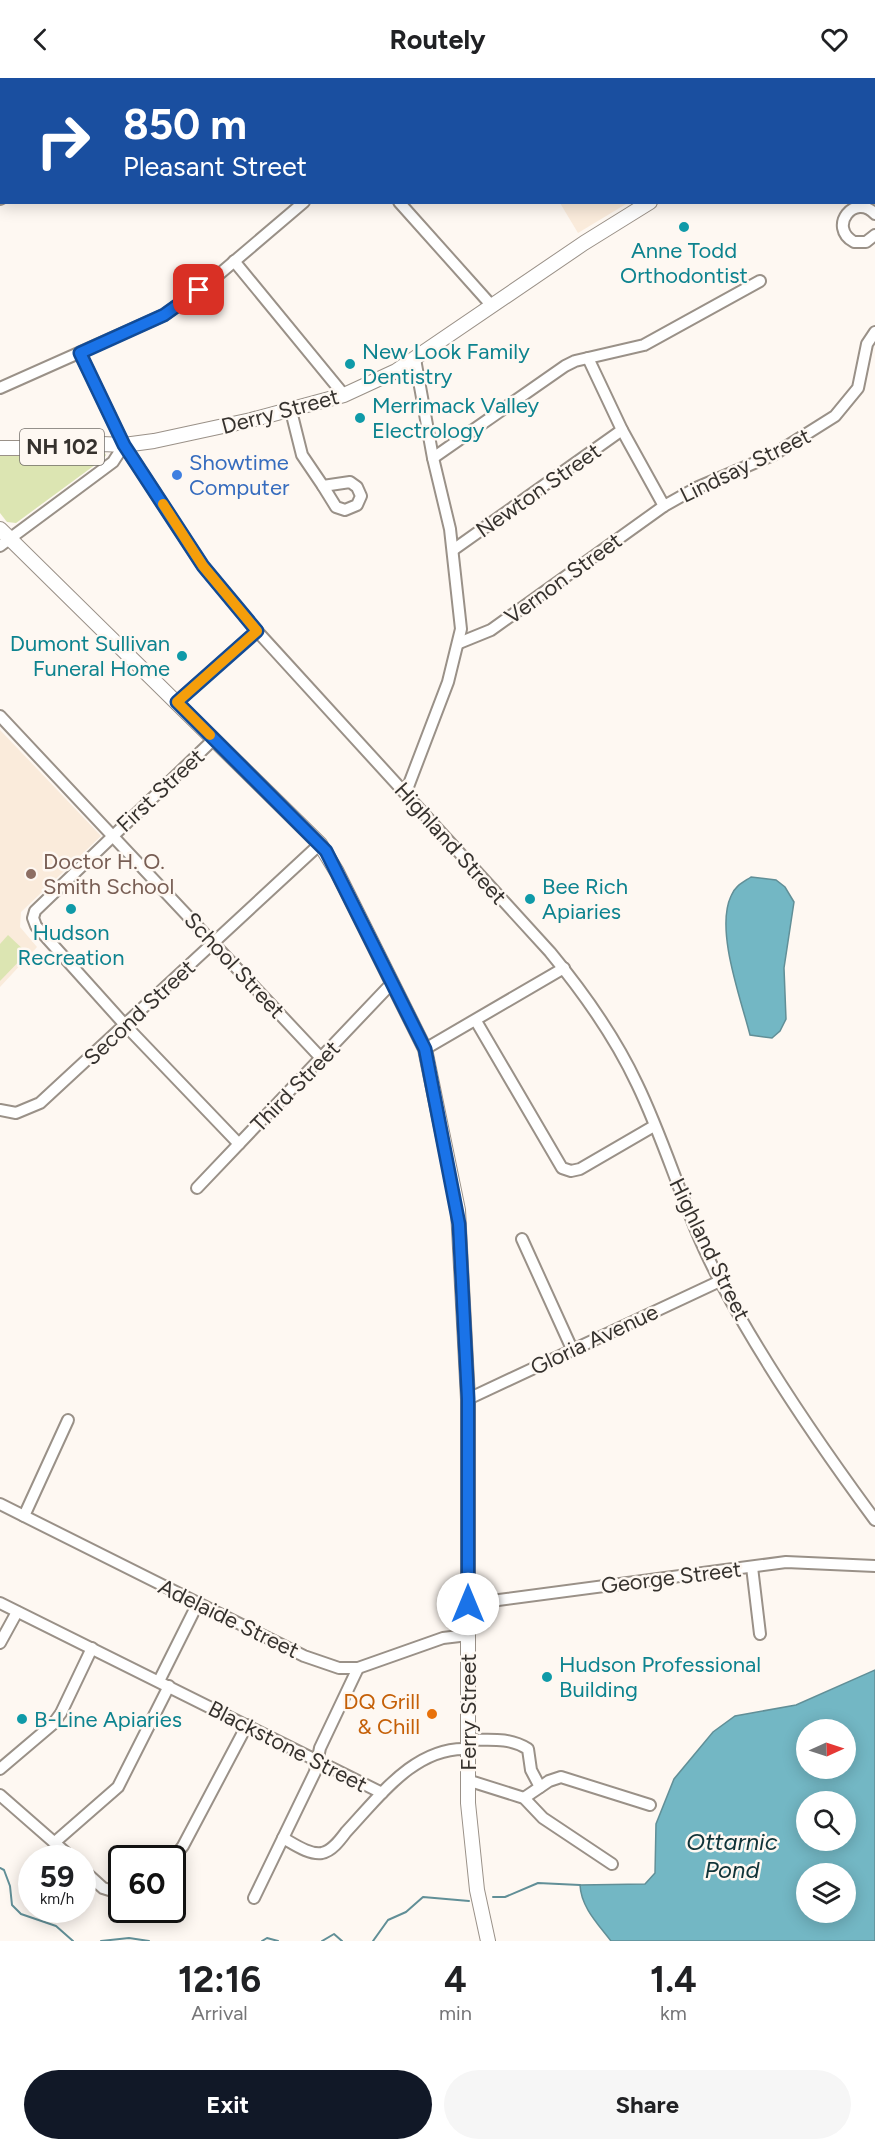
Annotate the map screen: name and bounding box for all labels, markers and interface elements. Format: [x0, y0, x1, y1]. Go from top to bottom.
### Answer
icon: back [24, 23, 57, 56]
text: Routely [389, 23, 486, 56]
icon: heart [818, 23, 851, 56]
text: 850 m [123, 99, 247, 150]
icon: right [24, 102, 102, 180]
text: Pleasant Street [123, 150, 307, 183]
marker: Anne Todd Orthodontist [677, 220, 691, 234]
place label: Anne Todd Orthodontist [620, 237, 748, 289]
pin [173, 264, 224, 315]
icon: arrive [182, 273, 215, 306]
place label: New Look Family Dentistry [362, 338, 530, 390]
marker: New Look Family Dentistry [343, 357, 357, 371]
street label: Derry Street [218, 383, 342, 440]
place label: Merrimack Valley Electrology [372, 392, 540, 444]
marker: Merrimack Valley Electrology [353, 411, 367, 425]
street label: Lindsay Street [676, 422, 815, 509]
road number: NH 102 [20, 429, 104, 465]
street label: Newton Street [471, 437, 606, 543]
place label: Showtime Computer [189, 449, 290, 501]
marker: Showtime Computer [170, 468, 184, 482]
street label: Vernon Street [499, 527, 627, 630]
place label: Dumont Sullivan Funeral Home [10, 630, 170, 682]
marker: Dumont Sullivan Funeral Home [175, 649, 189, 663]
street label: First Street [111, 743, 210, 838]
street label: Highland Street [389, 777, 513, 910]
place label: Doctor H. O. Smith School [43, 848, 174, 900]
marker: Doctor H. O. Smith School [24, 867, 38, 881]
place label: Bee Rich Apiaries [542, 873, 628, 925]
marker: Bee Rich Apiaries [523, 892, 537, 906]
marker: Hudson Recreation [64, 902, 78, 916]
street label: School Street [179, 907, 291, 1024]
place label: Hudson Recreation [18, 919, 124, 971]
street label: Second Street [78, 954, 201, 1071]
street label: Third Street [245, 1035, 346, 1138]
street label: Highland Street [663, 1174, 756, 1325]
street label: Gloria Avenue [526, 1298, 662, 1381]
street label: George Street [599, 1556, 743, 1599]
position arrow [436, 1572, 500, 1636]
street label: Adelaide Street [154, 1573, 303, 1664]
place label: Hudson Professional Building [559, 1651, 761, 1703]
street label: Ferry Street [455, 1653, 482, 1771]
marker: Hudson Professional Building [540, 1670, 554, 1684]
place label: DQ Grill & Chill [343, 1688, 420, 1740]
street label: Blackstone Street [204, 1695, 372, 1798]
place label: B-Line Apiaries [34, 1706, 182, 1733]
marker: DQ Grill & Chill [425, 1707, 439, 1721]
marker: B-Line Apiaries [15, 1712, 29, 1726]
north arrow [796, 1719, 856, 1779]
map controls [796, 1719, 856, 1923]
button: search [796, 1791, 856, 1851]
water label: Ottarnic Pond [686, 1827, 778, 1884]
speed limit sign: 60 [108, 1845, 186, 1923]
text: 59 [40, 1858, 74, 1895]
button: layers [796, 1863, 856, 1923]
text: km/h [40, 1890, 74, 1908]
text: 12:16 [178, 1958, 261, 2001]
text: 4 [444, 1958, 467, 2001]
text: 1.4 [650, 1958, 697, 2001]
text: Arrival [191, 2001, 248, 2025]
text: min [439, 2001, 472, 2025]
text: km [660, 2001, 687, 2025]
button: Exit [24, 2070, 432, 2139]
button: Share [444, 2070, 851, 2139]

